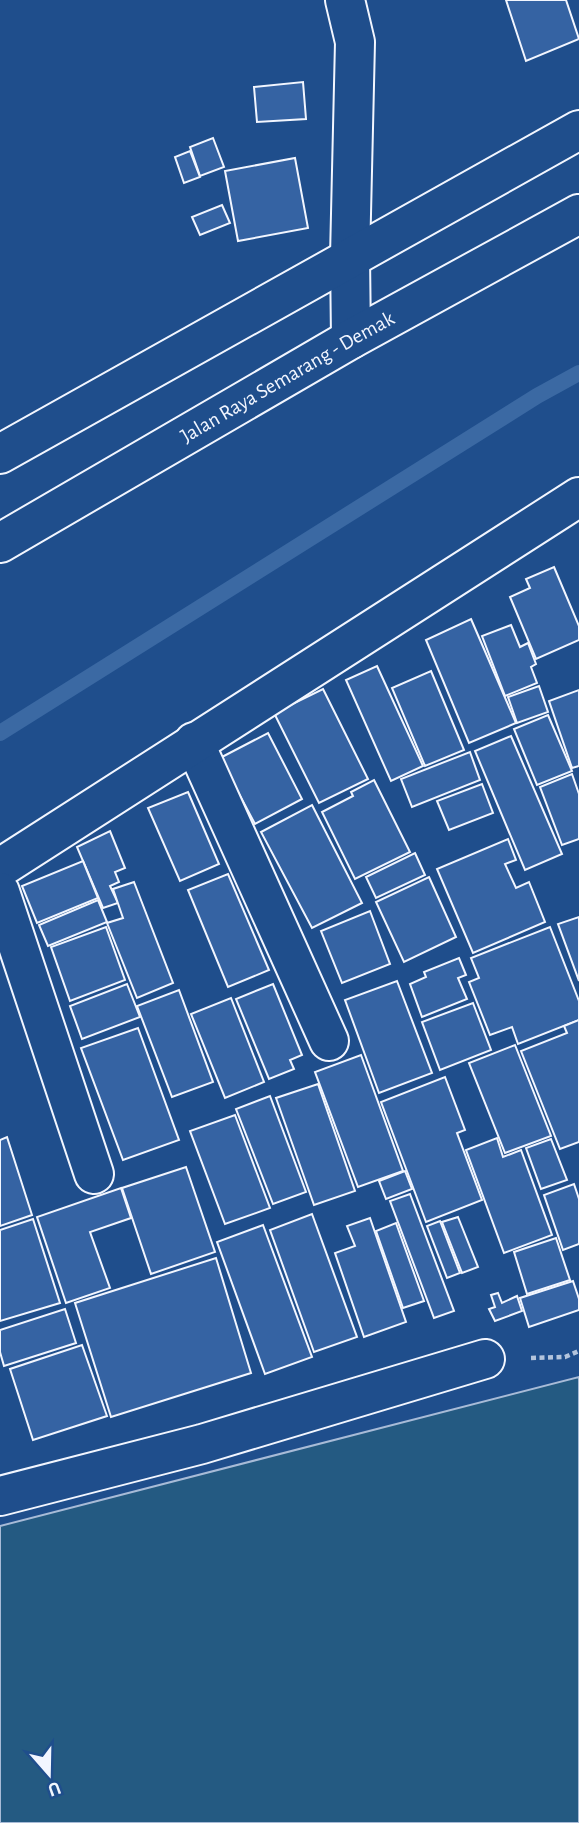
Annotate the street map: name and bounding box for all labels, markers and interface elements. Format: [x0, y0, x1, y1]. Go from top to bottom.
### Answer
street label: Jalan Raya Semarang - Demak [177, 307, 398, 446]
north arrow [14, 1739, 84, 1809]
text: U [45, 1778, 63, 1800]

